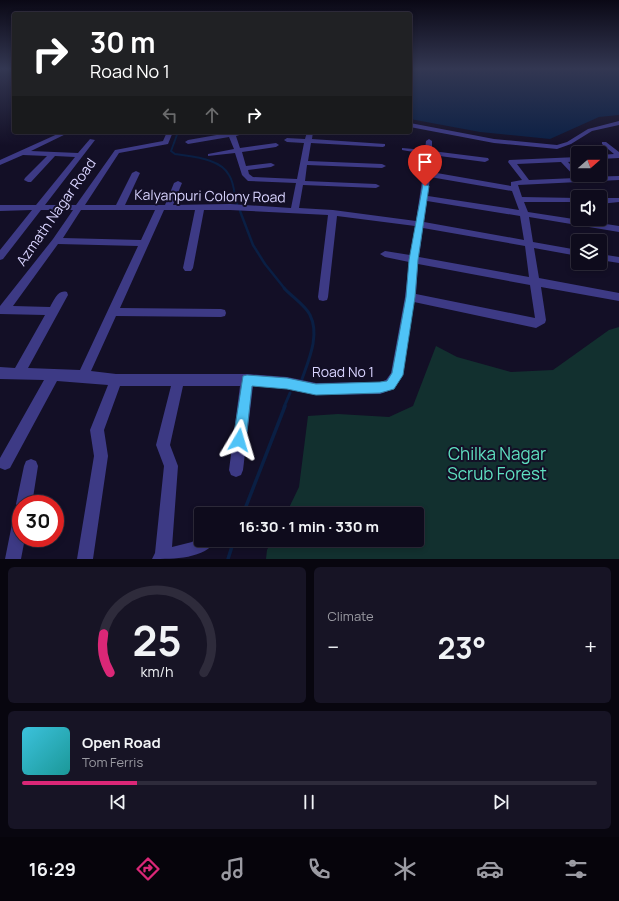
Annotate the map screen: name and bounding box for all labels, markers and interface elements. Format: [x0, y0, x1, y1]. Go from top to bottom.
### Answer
text: 30 m [90, 23, 155, 61]
icon: right [24, 28, 76, 80]
text: Road No 1 [90, 59, 170, 83]
icon: left [159, 104, 181, 126]
icon: ahead [201, 104, 223, 126]
icon: right [243, 104, 265, 126]
pin [408, 145, 442, 186]
north arrow [571, 146, 607, 182]
map controls [571, 146, 607, 270]
icon: arrive [414, 151, 436, 173]
street label: Azmath Nagar Road [11, 154, 100, 269]
street label: Kalyanpuri Colony Road [134, 185, 286, 206]
button: sound [571, 190, 607, 226]
button: layers [571, 234, 607, 270]
street label: Road No 1 [312, 362, 374, 381]
position arrow [218, 419, 260, 461]
park label: Chilka Nagar Scrub Forest [447, 442, 547, 485]
speed limit sign: 30 [12, 495, 64, 547]
text: 16:30 · 1 min · 330 m [239, 516, 379, 537]
text: Climate [328, 607, 374, 625]
text: 25 [132, 612, 181, 668]
text: 23° [437, 627, 486, 668]
text: − [328, 632, 339, 662]
text: + [584, 632, 597, 662]
text: km/h [140, 662, 173, 681]
text: Open Road [82, 732, 161, 753]
text: Tom Ferris [82, 753, 143, 771]
icon: previous [107, 791, 129, 813]
icon: pause [298, 791, 320, 813]
icon: next [490, 791, 512, 813]
icon: directions [134, 855, 162, 883]
icon: music [219, 855, 247, 883]
icon: phone [305, 855, 333, 883]
icon: climate [391, 855, 419, 883]
icon: car [476, 855, 504, 883]
icon: filters [562, 855, 590, 883]
text: 16:29 [29, 857, 76, 881]

